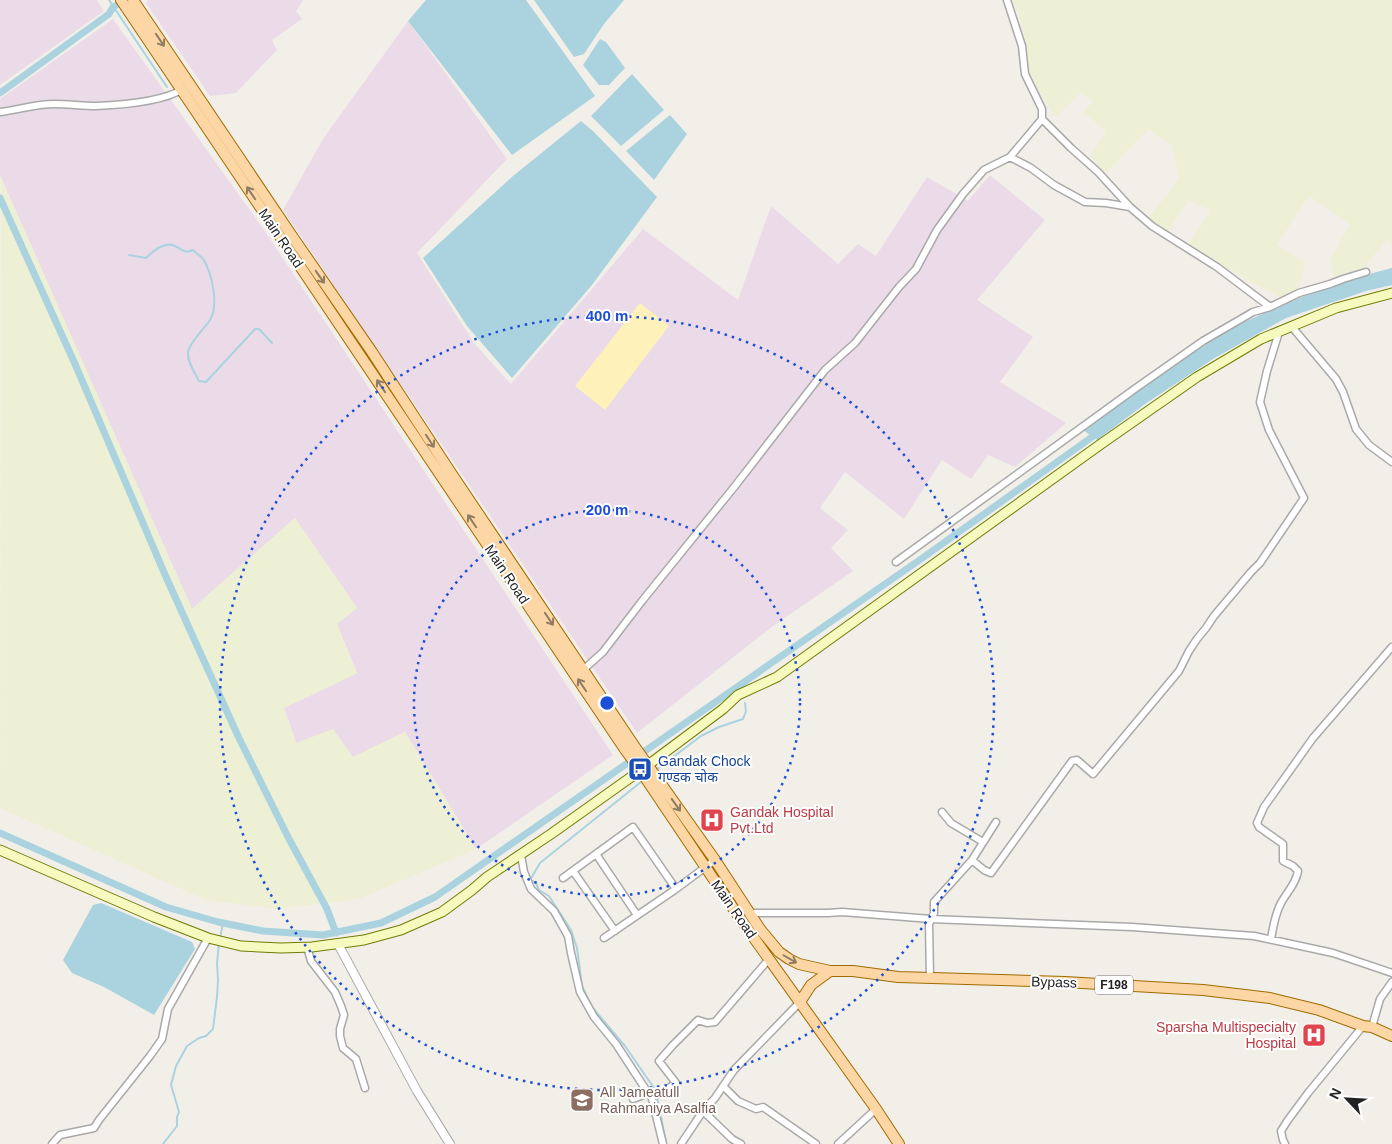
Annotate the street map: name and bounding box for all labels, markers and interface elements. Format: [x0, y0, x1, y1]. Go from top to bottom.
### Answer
one-way arrow [155, 33, 165, 47]
one-way arrow [246, 187, 256, 201]
street label: Main Road [255, 205, 307, 271]
one-way arrow [315, 270, 325, 284]
text: 400 m [586, 307, 628, 324]
one-way arrow [376, 380, 386, 394]
one-way arrow [425, 433, 435, 447]
text: 200 m [586, 501, 628, 518]
one-way arrow [467, 514, 477, 528]
street label: Main Road [481, 541, 533, 607]
one-way arrow [544, 612, 554, 626]
one-way arrow [577, 678, 587, 692]
centre of rings [598, 694, 616, 712]
place label: Gandak Chock गण्डक चोक [658, 753, 752, 785]
bus stop icon: Gandak Chock गण्डक चोक [627, 756, 653, 782]
one-way arrow [671, 798, 681, 812]
place label: Gandak Hospital Pvt.Ltd [730, 804, 834, 836]
hospital icon: Gandak Hospital Pvt.Ltd [699, 807, 725, 833]
street label: Main Road [708, 877, 760, 941]
one-way arrow [782, 954, 796, 964]
street label: Bypass [1031, 973, 1077, 991]
road number: F198 [1095, 976, 1133, 994]
place label: Sparsha Multispecialty Hospital [1156, 1019, 1296, 1051]
hospital icon: Sparsha Multispecialty Hospital [1301, 1022, 1327, 1048]
north arrow [1322, 1074, 1372, 1124]
place label: All Jameatull Rahmaniya Asalfia [600, 1084, 716, 1116]
text: N [1326, 1086, 1345, 1101]
school or university icon: All Jameatull Rahmaniya Asalfia [569, 1087, 595, 1113]

